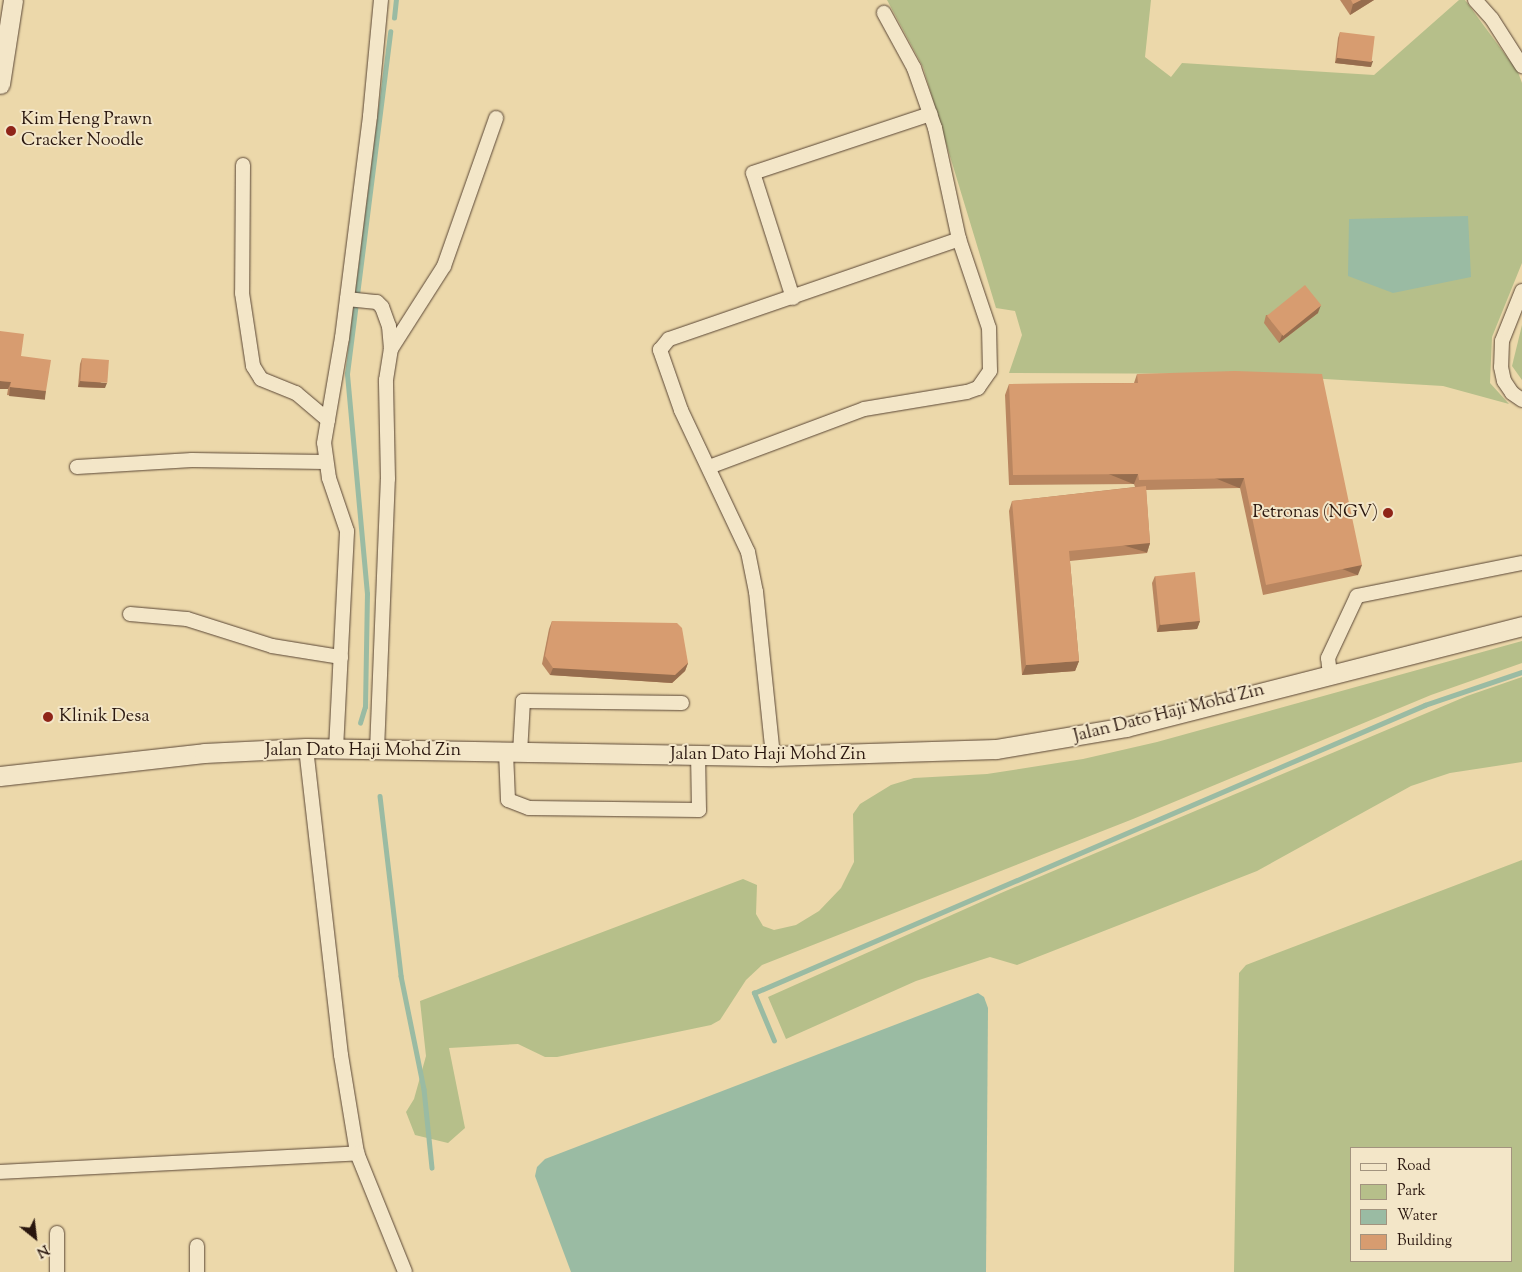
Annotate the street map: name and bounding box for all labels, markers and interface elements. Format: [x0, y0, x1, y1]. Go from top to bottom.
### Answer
place label: Kim Heng Prawn Cracker Noodle [21, 110, 152, 152]
marker: Kim Heng Prawn Cracker Noodle [5, 125, 17, 137]
place label: Petronas (NGV) [1252, 502, 1378, 524]
marker: Petronas (NGV) [1382, 507, 1394, 519]
street label: Jalan Dato Haji Mohd Zin [1071, 680, 1267, 748]
place label: Klinik Desa [59, 706, 150, 728]
marker: Klinik Desa [41, 710, 55, 724]
street label: Jalan Dato Haji Mohd Zin [265, 740, 461, 762]
street label: Jalan Dato Haji Mohd Zin [670, 744, 866, 766]
legend [1350, 1147, 1512, 1262]
text: Road [1397, 1156, 1431, 1177]
text: Park [1397, 1181, 1426, 1202]
text: Water [1397, 1206, 1437, 1227]
north arrow [10, 1212, 60, 1262]
text: Building [1397, 1231, 1452, 1252]
text: N [33, 1239, 52, 1262]

